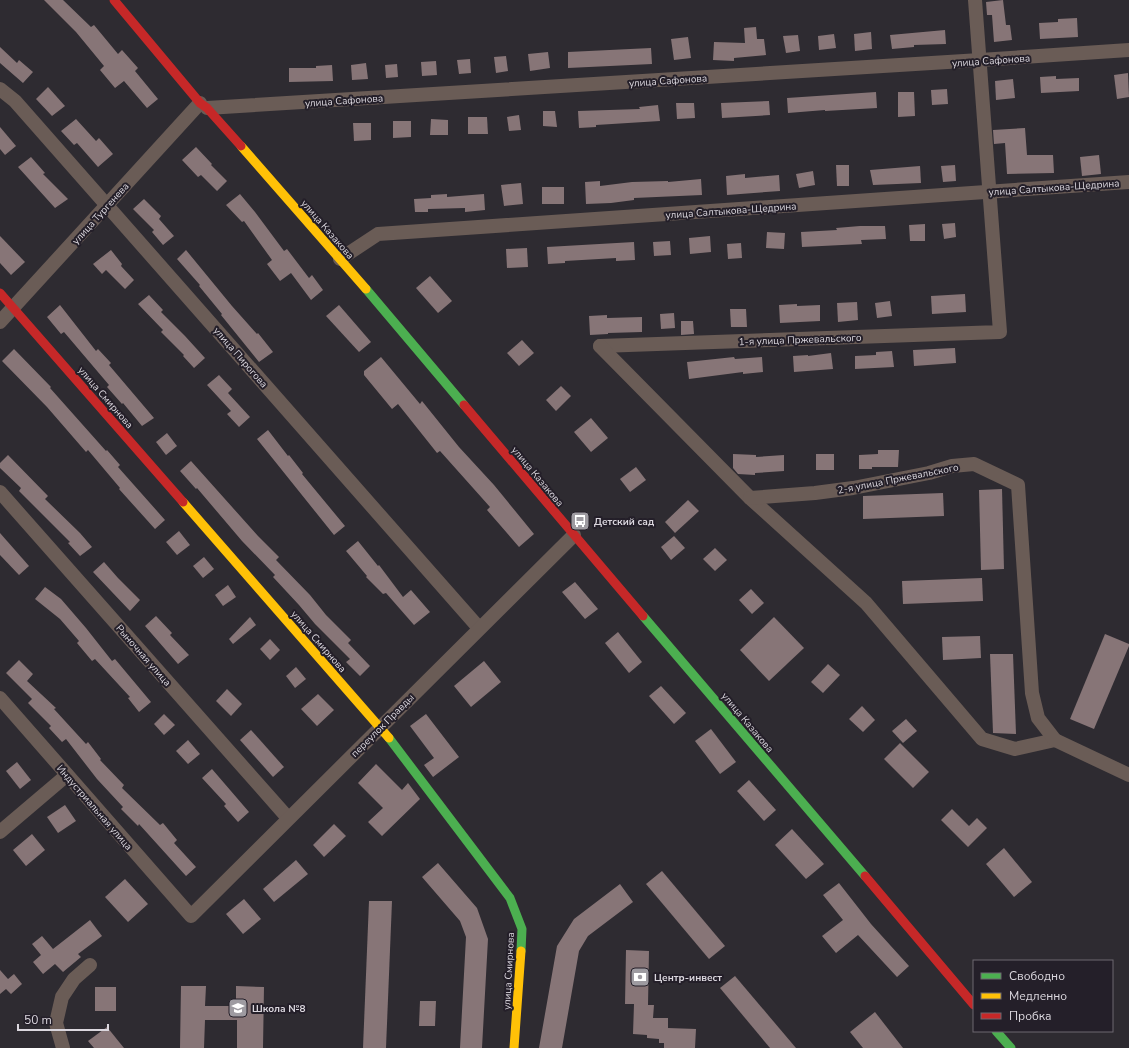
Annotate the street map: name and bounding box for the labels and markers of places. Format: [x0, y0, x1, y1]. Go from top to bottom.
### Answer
bus stop icon: Детский сад [569, 510, 591, 532]
place label: Детский сад [594, 515, 654, 529]
bank icon: Центр-инвест [629, 966, 651, 988]
place label: Центр-инвест [654, 971, 722, 985]
school or university icon: Школа №8 [227, 997, 249, 1019]
place label: Школа №8 [252, 1002, 305, 1016]

